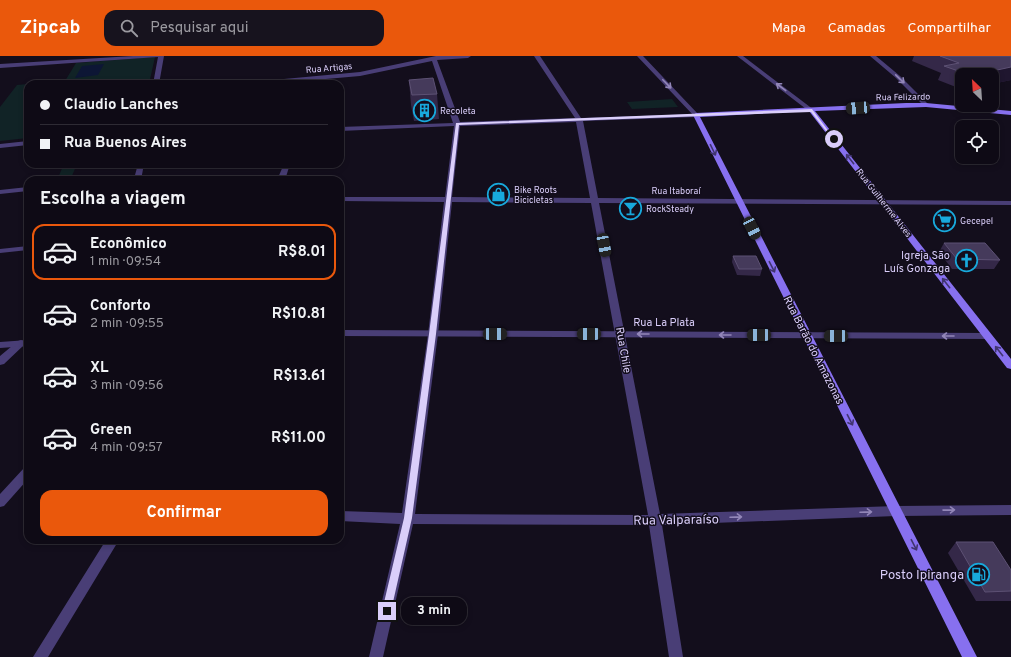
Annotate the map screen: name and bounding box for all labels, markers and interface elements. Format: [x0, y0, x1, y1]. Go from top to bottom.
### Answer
search box [104, 10, 384, 46]
text: Zipcab [20, 16, 80, 40]
icon: search [118, 17, 140, 39]
text: Pesquisar aqui [150, 19, 249, 38]
text: Mapa [772, 20, 806, 37]
text: Camadas [828, 20, 886, 37]
text: Compartilhar [908, 20, 991, 37]
street label: Rua Artigas [305, 61, 353, 76]
north arrow [955, 68, 999, 112]
map controls [955, 68, 999, 164]
one-way arrow [895, 75, 905, 84]
one-way arrow [662, 79, 671, 89]
one-way arrow [776, 83, 787, 91]
street label: Rua Felizardo [876, 92, 930, 103]
text: Claudio Lanches [64, 96, 179, 115]
building icon: Recoleta [411, 98, 437, 124]
car [846, 101, 870, 115]
place label: Recoleta [440, 106, 476, 117]
button: locate [955, 120, 999, 164]
route start [825, 130, 843, 148]
text: Rua Buenos Aires [64, 134, 187, 153]
one-way arrow [710, 144, 718, 156]
one-way arrow [846, 154, 854, 165]
street label: Rua Guilherme Alves [854, 167, 914, 240]
shop icon: Bike Roots Bicicletas [485, 182, 511, 208]
place label: Bike Roots Bicicletas [514, 185, 557, 206]
street label: Rua Itaboraí [652, 186, 701, 197]
text: Escolha a viagem [40, 188, 186, 211]
bar icon: RockSteady [617, 196, 643, 222]
place label: RockSteady [646, 204, 694, 215]
supermarket icon: Gecepel [931, 208, 957, 234]
car [741, 215, 763, 241]
place label: Gecepel [960, 216, 993, 227]
car [596, 232, 612, 258]
icon: car [42, 234, 78, 270]
text: Econômico [90, 235, 167, 254]
text: R$8.01 [278, 243, 326, 262]
church icon: Igreja São Luís Gonzaga [953, 248, 979, 274]
place label: Igreja São Luís Gonzaga [884, 249, 950, 276]
text: 1 min · 09:54 [90, 254, 161, 270]
one-way arrow [768, 260, 776, 272]
one-way arrow [942, 277, 950, 288]
street label: Rua Barão do Amazonas [780, 294, 846, 407]
icon: car [42, 296, 78, 332]
text: Conforto [90, 297, 151, 316]
text: R$10.81 [272, 305, 326, 324]
text: 2 min · 09:55 [90, 316, 164, 332]
street label: Rua La Plata [633, 316, 695, 330]
street label: Rua Chile [612, 326, 634, 374]
car [483, 328, 507, 340]
car [577, 328, 601, 340]
car [747, 329, 771, 341]
one-way arrow [637, 330, 650, 338]
car [824, 330, 848, 342]
one-way arrow [719, 331, 732, 339]
one-way arrow [942, 332, 955, 340]
one-way arrow [995, 345, 1003, 356]
icon: car [42, 358, 78, 394]
text: XL [90, 359, 108, 378]
text: R$13.61 [273, 367, 326, 386]
text: 3 min · 09:56 [90, 378, 164, 394]
one-way arrow [846, 414, 854, 426]
icon: car [42, 420, 78, 456]
text: Green [90, 421, 132, 440]
text: R$11.00 [271, 429, 326, 448]
text: 4 min · 09:57 [90, 440, 163, 456]
button: Confirmar [40, 490, 328, 536]
one-way arrow [942, 506, 955, 514]
one-way arrow [859, 508, 872, 516]
street label: Rua Valparaíso [633, 512, 719, 530]
one-way arrow [729, 513, 742, 521]
one-way arrow [910, 539, 918, 551]
fuel station icon: Posto Ipiranga [966, 561, 992, 587]
place label: Posto Ipiranga [880, 568, 964, 584]
callout: 3 min [401, 597, 467, 625]
route end [378, 602, 396, 620]
text: 3 min [417, 603, 451, 619]

